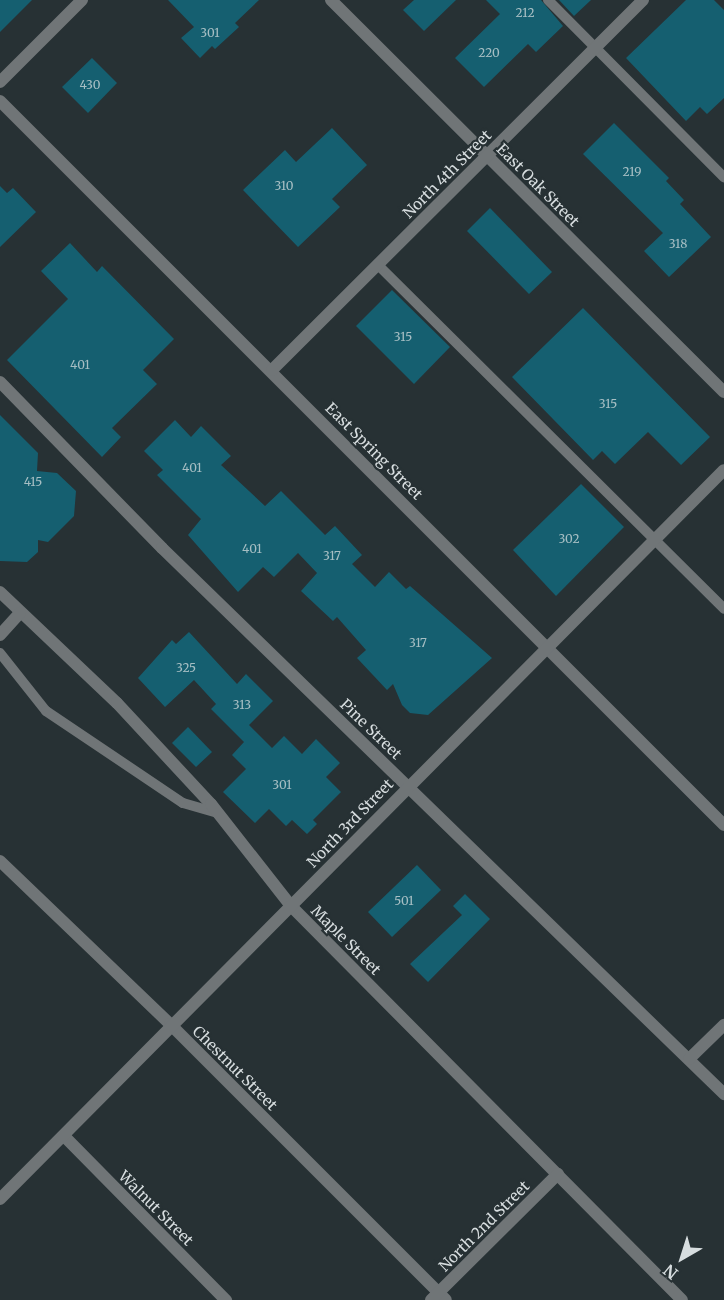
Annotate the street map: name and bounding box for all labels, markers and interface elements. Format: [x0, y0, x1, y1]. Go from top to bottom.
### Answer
house number: 212 [515, 6, 535, 20]
house number: 301 [200, 26, 220, 40]
house number: 220 [478, 46, 500, 60]
house number: 430 [80, 78, 100, 92]
street label: North 4th Street [399, 126, 495, 222]
street label: East Oak Street [493, 140, 583, 230]
house number: 219 [623, 165, 641, 179]
house number: 310 [275, 179, 293, 193]
house number: 318 [669, 237, 687, 251]
house number: 315 [394, 330, 412, 344]
house number: 401 [70, 358, 90, 372]
house number: 315 [599, 397, 617, 411]
street label: East Spring Street [322, 399, 426, 503]
house number: 401 [182, 461, 202, 475]
house number: 415 [24, 475, 42, 489]
house number: 302 [558, 532, 580, 546]
house number: 401 [242, 542, 262, 556]
house number: 317 [323, 549, 341, 563]
house number: 317 [409, 636, 427, 650]
house number: 325 [176, 661, 196, 675]
street label: Pine Street [336, 695, 406, 763]
house number: 313 [233, 698, 251, 712]
street label: North 3rd Street [303, 775, 397, 871]
house number: 301 [272, 778, 292, 792]
house number: 501 [394, 894, 414, 908]
street label: Maple Street [308, 902, 384, 978]
street label: Chestnut Street [189, 1022, 281, 1114]
street label: Walnut Street [115, 1167, 197, 1249]
street label: North 2nd Street [435, 1177, 533, 1275]
north arrow [652, 1228, 712, 1288]
text: N [659, 1260, 682, 1284]

